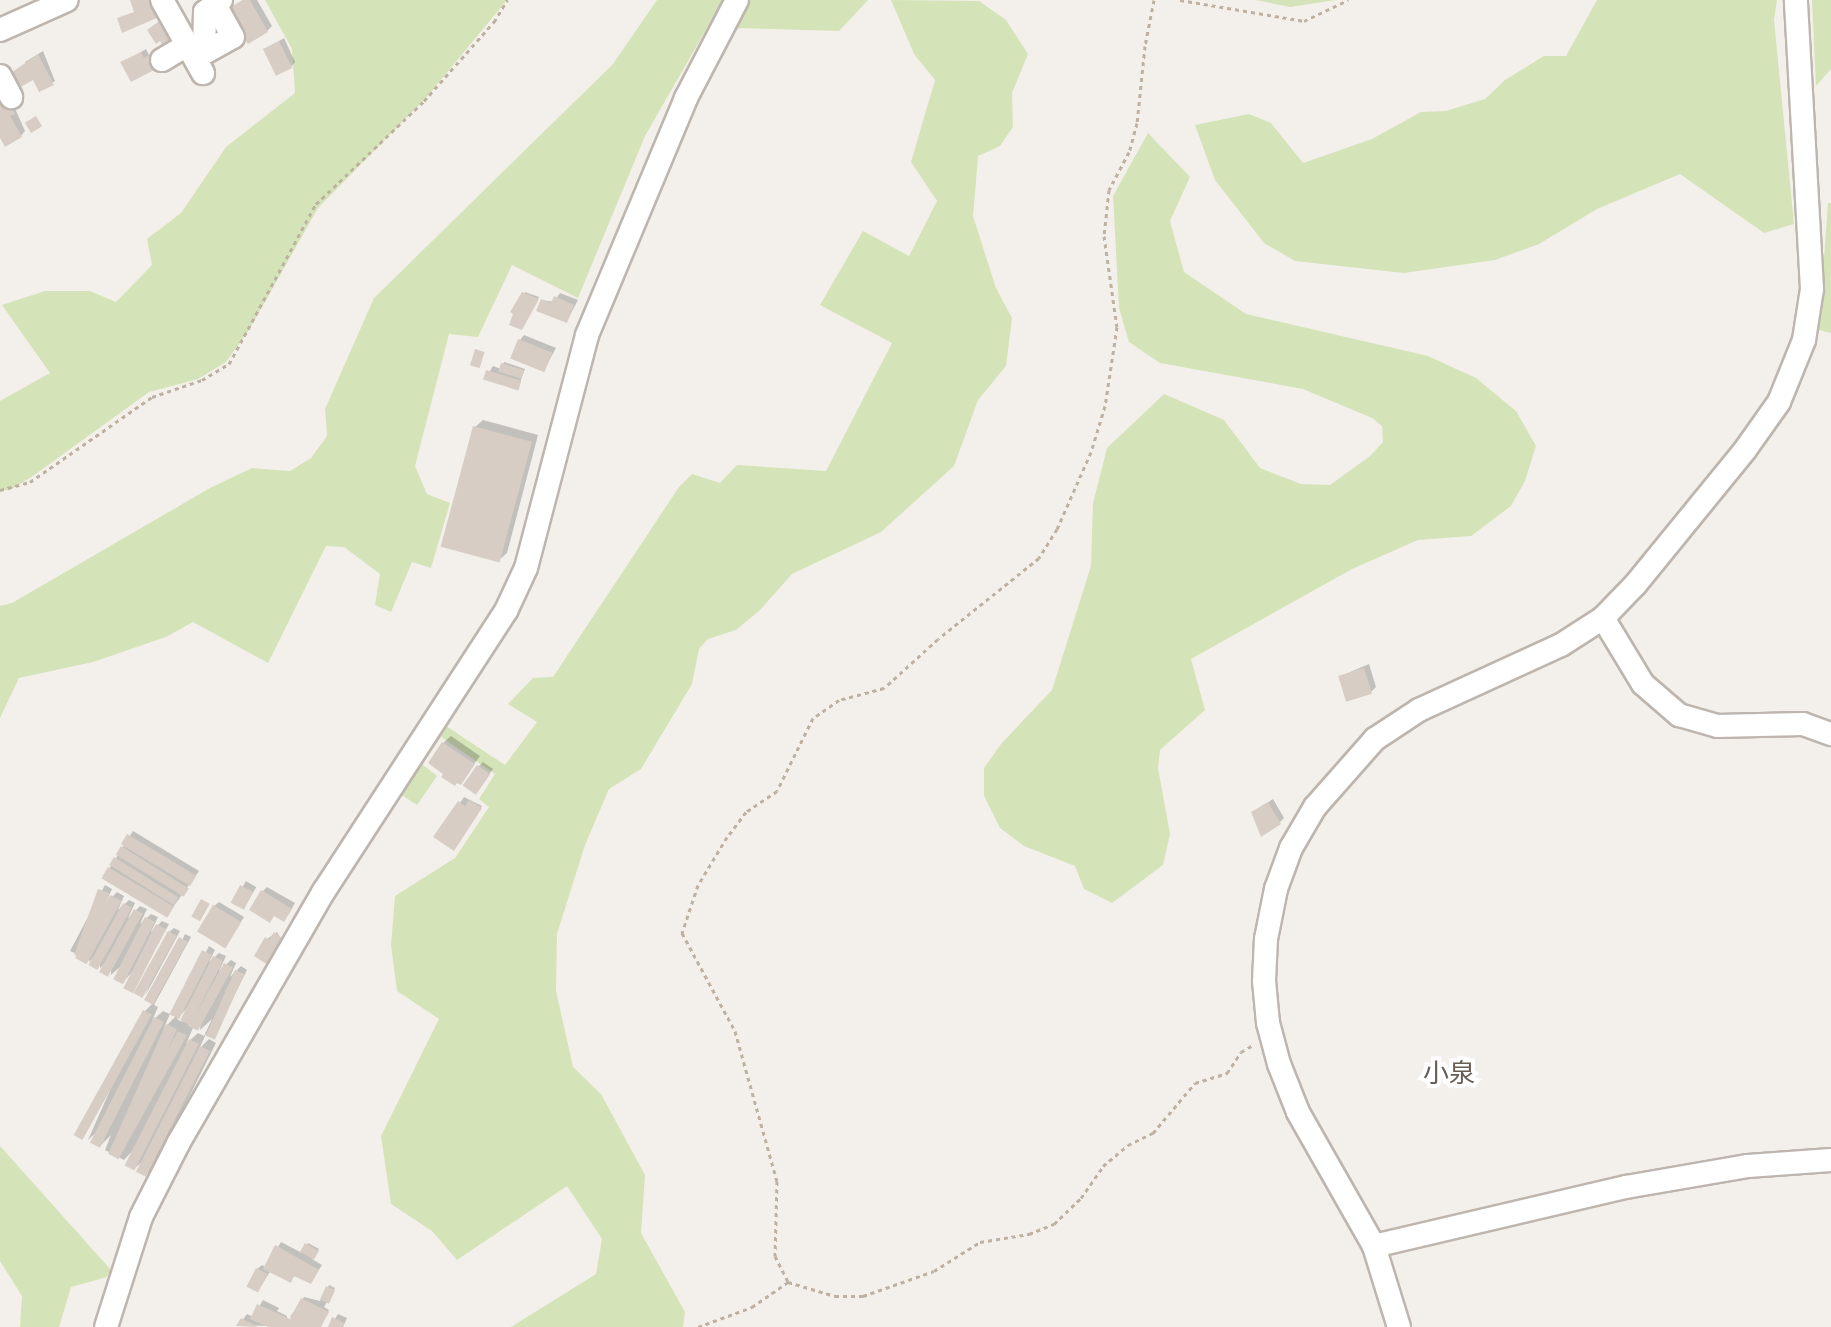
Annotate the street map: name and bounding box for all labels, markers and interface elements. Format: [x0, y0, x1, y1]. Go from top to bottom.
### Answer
district label: 小泉 [1423, 1059, 1475, 1091]

